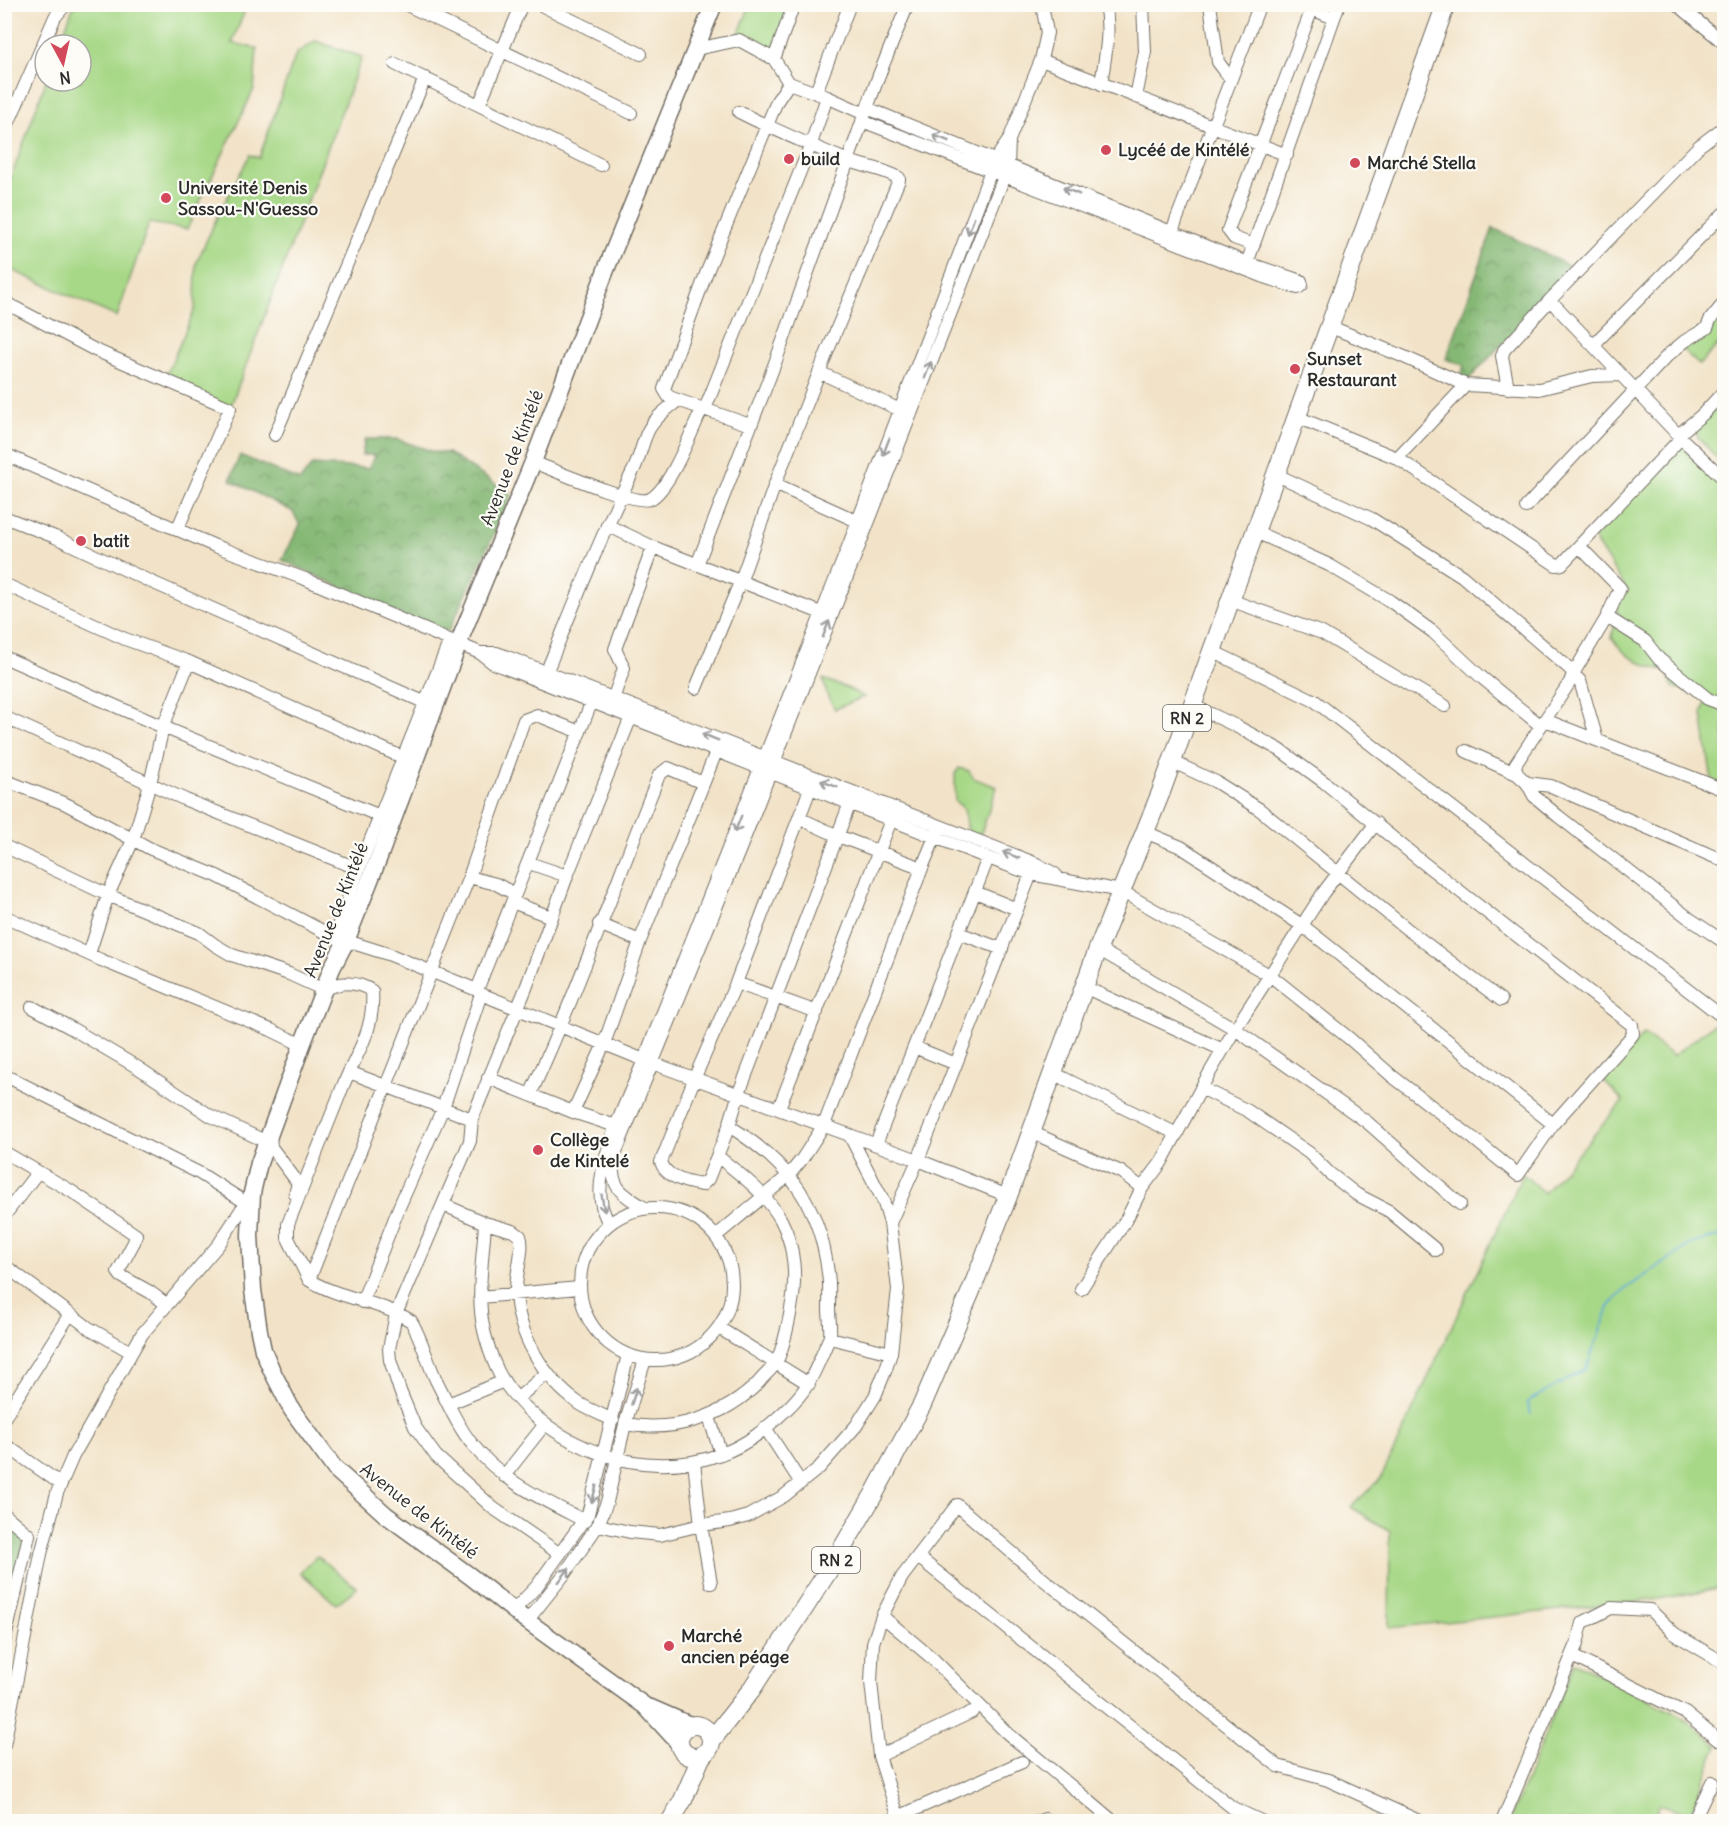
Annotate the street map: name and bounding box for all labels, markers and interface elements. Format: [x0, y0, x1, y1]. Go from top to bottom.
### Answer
north arrow [33, 33, 93, 93]
text: N [58, 67, 72, 89]
one-way arrow [932, 132, 951, 143]
place label: Lycéé de Kintélé [1118, 138, 1250, 161]
marker: Lycéé de Kintélé [1099, 143, 1113, 157]
place label: build [801, 147, 841, 170]
place label: Marché Stella [1367, 151, 1476, 174]
marker: build [782, 152, 796, 166]
marker: Marché Stella [1348, 156, 1362, 170]
place label: Université Denis Sassou-N'Guesso [178, 176, 318, 220]
one-way arrow [1062, 185, 1080, 196]
marker: Université Denis Sassou-N'Guesso [159, 191, 173, 205]
one-way arrow [965, 216, 976, 235]
place label: Sunset Restaurant [1307, 347, 1397, 391]
one-way arrow [923, 361, 934, 379]
marker: Sunset Restaurant [1288, 362, 1302, 376]
street label: Avenue de Kintélé [475, 387, 548, 529]
one-way arrow [879, 438, 890, 456]
place label: batit [93, 529, 130, 552]
marker: batit [74, 534, 88, 548]
one-way arrow [821, 620, 832, 639]
road number: RN 2 [1163, 705, 1211, 731]
one-way arrow [701, 731, 720, 742]
one-way arrow [821, 777, 839, 788]
one-way arrow [732, 814, 743, 833]
street label: Avenue de Kintélé [298, 839, 373, 981]
one-way arrow [1002, 848, 1021, 859]
place label: Collège de Kintelé [550, 1128, 629, 1172]
marker: Collège de Kintelé [531, 1143, 545, 1157]
one-way arrow [597, 1192, 608, 1212]
one-way arrow [629, 1387, 640, 1406]
street label: Avenue de Kintélé [356, 1457, 483, 1564]
one-way arrow [588, 1484, 599, 1503]
road number: RN 2 [812, 1547, 860, 1573]
one-way arrow [557, 1568, 570, 1584]
place label: Marché ancien péage [681, 1624, 790, 1668]
marker: Marché ancien péage [662, 1639, 676, 1653]

